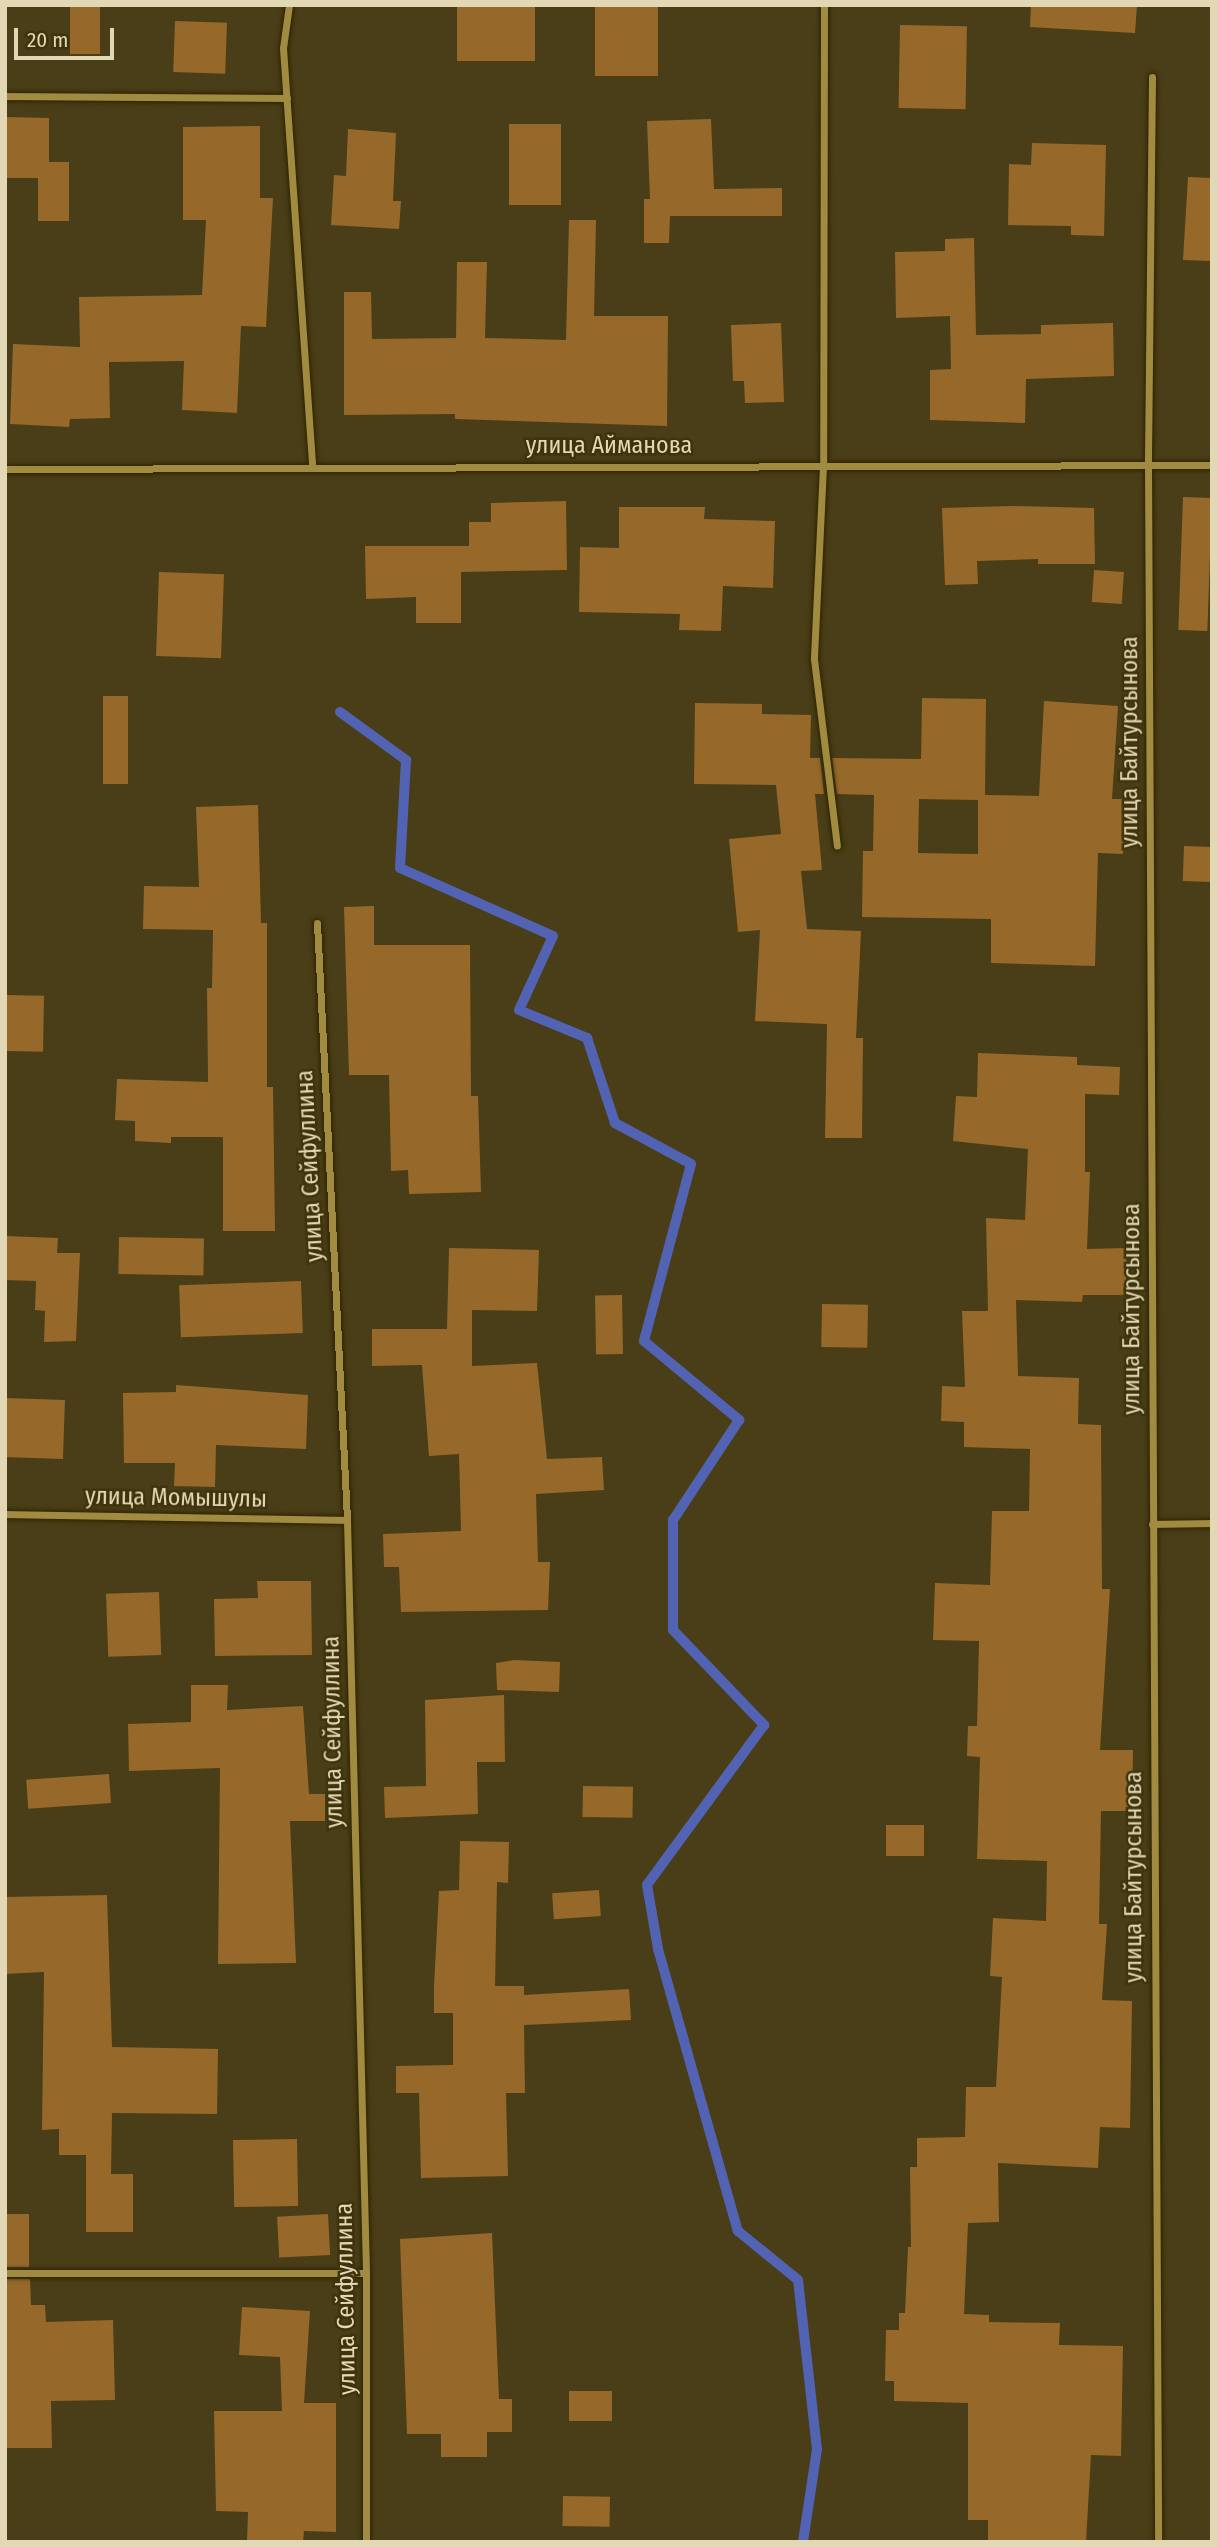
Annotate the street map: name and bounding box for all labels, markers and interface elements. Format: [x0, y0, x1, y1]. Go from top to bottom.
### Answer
scale bar [18, 14, 117, 58]
text: 20 m [27, 27, 68, 53]
street label: улица Айманова [526, 432, 692, 460]
street label: улица Байтурсынова [1116, 636, 1144, 848]
street label: улица Сейфуллина [291, 1069, 329, 1263]
street label: улица Байтурсынова [1118, 1203, 1146, 1415]
street label: улица Момышулы [85, 1482, 267, 1514]
street label: улица Сейфуллина [317, 1636, 349, 1828]
street label: улица Байтурсынова [1120, 1771, 1148, 1983]
street label: улица Сейфуллина [330, 2203, 362, 2395]

